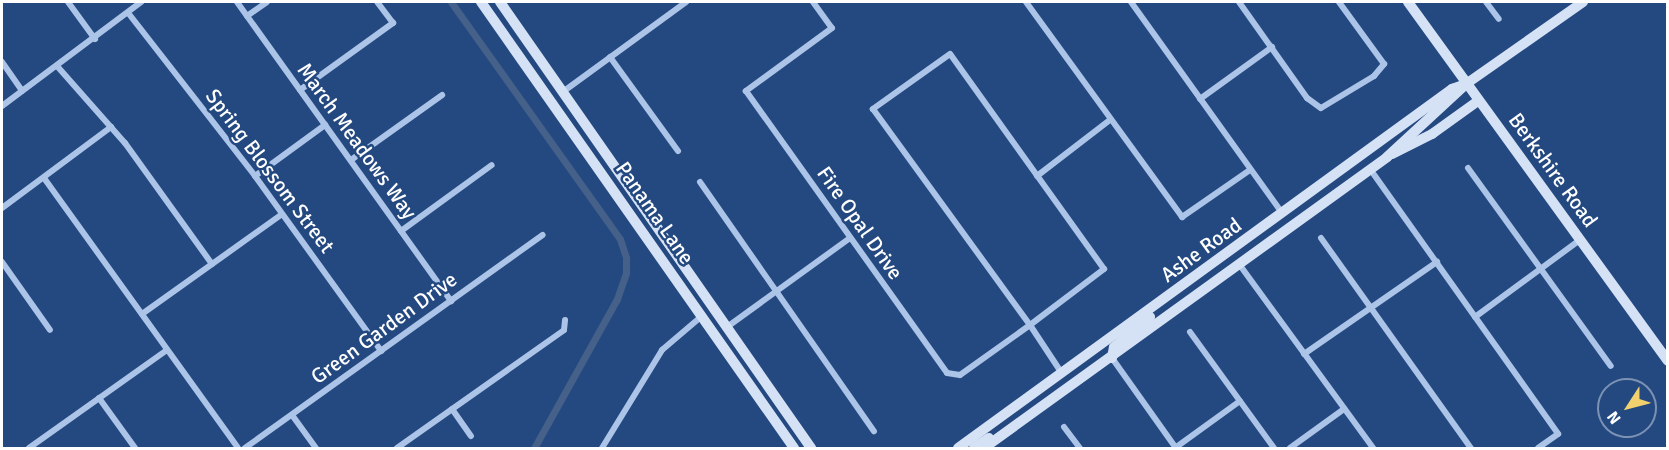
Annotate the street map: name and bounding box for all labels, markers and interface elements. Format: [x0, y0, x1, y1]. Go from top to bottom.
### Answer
street label: March Meadows Way [292, 58, 422, 224]
street label: Spring Blossom Street [200, 84, 340, 258]
street label: Berkshire Road [1503, 108, 1603, 232]
street label: Panama Lane [610, 157, 700, 269]
street label: Fire Opal Drive [812, 162, 908, 284]
street label: Ashe Road [1156, 212, 1246, 288]
street label: Green Garden Drive [306, 267, 462, 389]
north arrow [1597, 378, 1657, 438]
text: N [1603, 407, 1625, 428]

